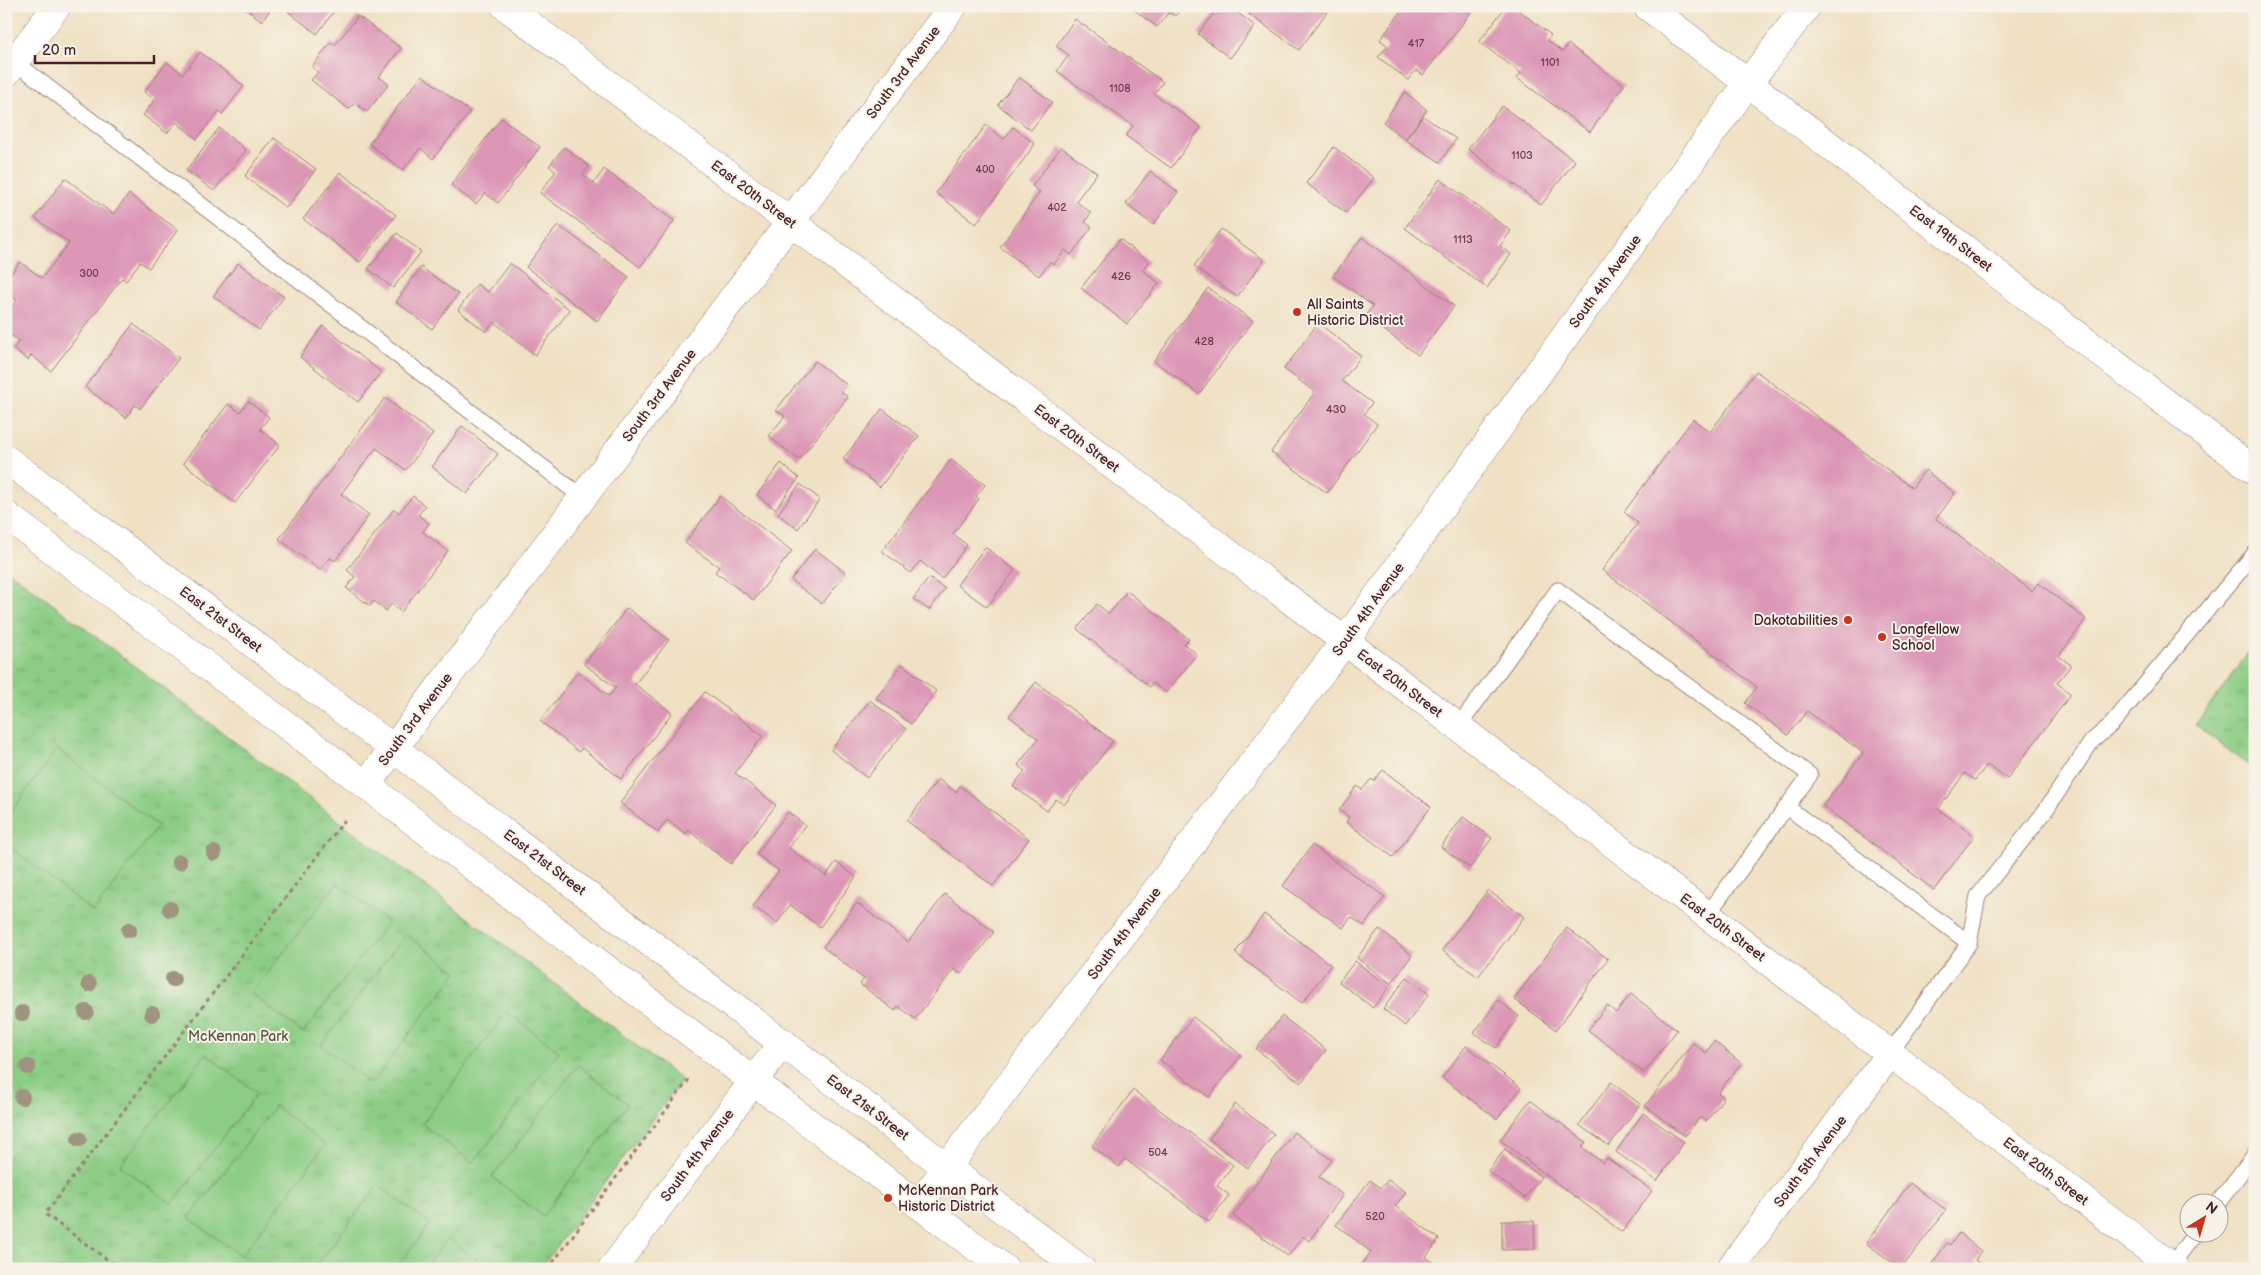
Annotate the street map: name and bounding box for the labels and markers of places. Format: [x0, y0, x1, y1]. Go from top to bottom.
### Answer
place label: All Saints Historic District [1307, 296, 1404, 329]
marker: All Saints Historic District [1291, 306, 1303, 318]
place label: Dakotabilities [1753, 612, 1838, 629]
marker: Dakotabilities [1842, 614, 1854, 626]
place label: Longfellow School [1892, 621, 1960, 654]
marker: Longfellow School [1876, 631, 1888, 643]
place label: McKennan Park Historic District [898, 1182, 998, 1215]
marker: McKennan Park Historic District [882, 1192, 894, 1204]

